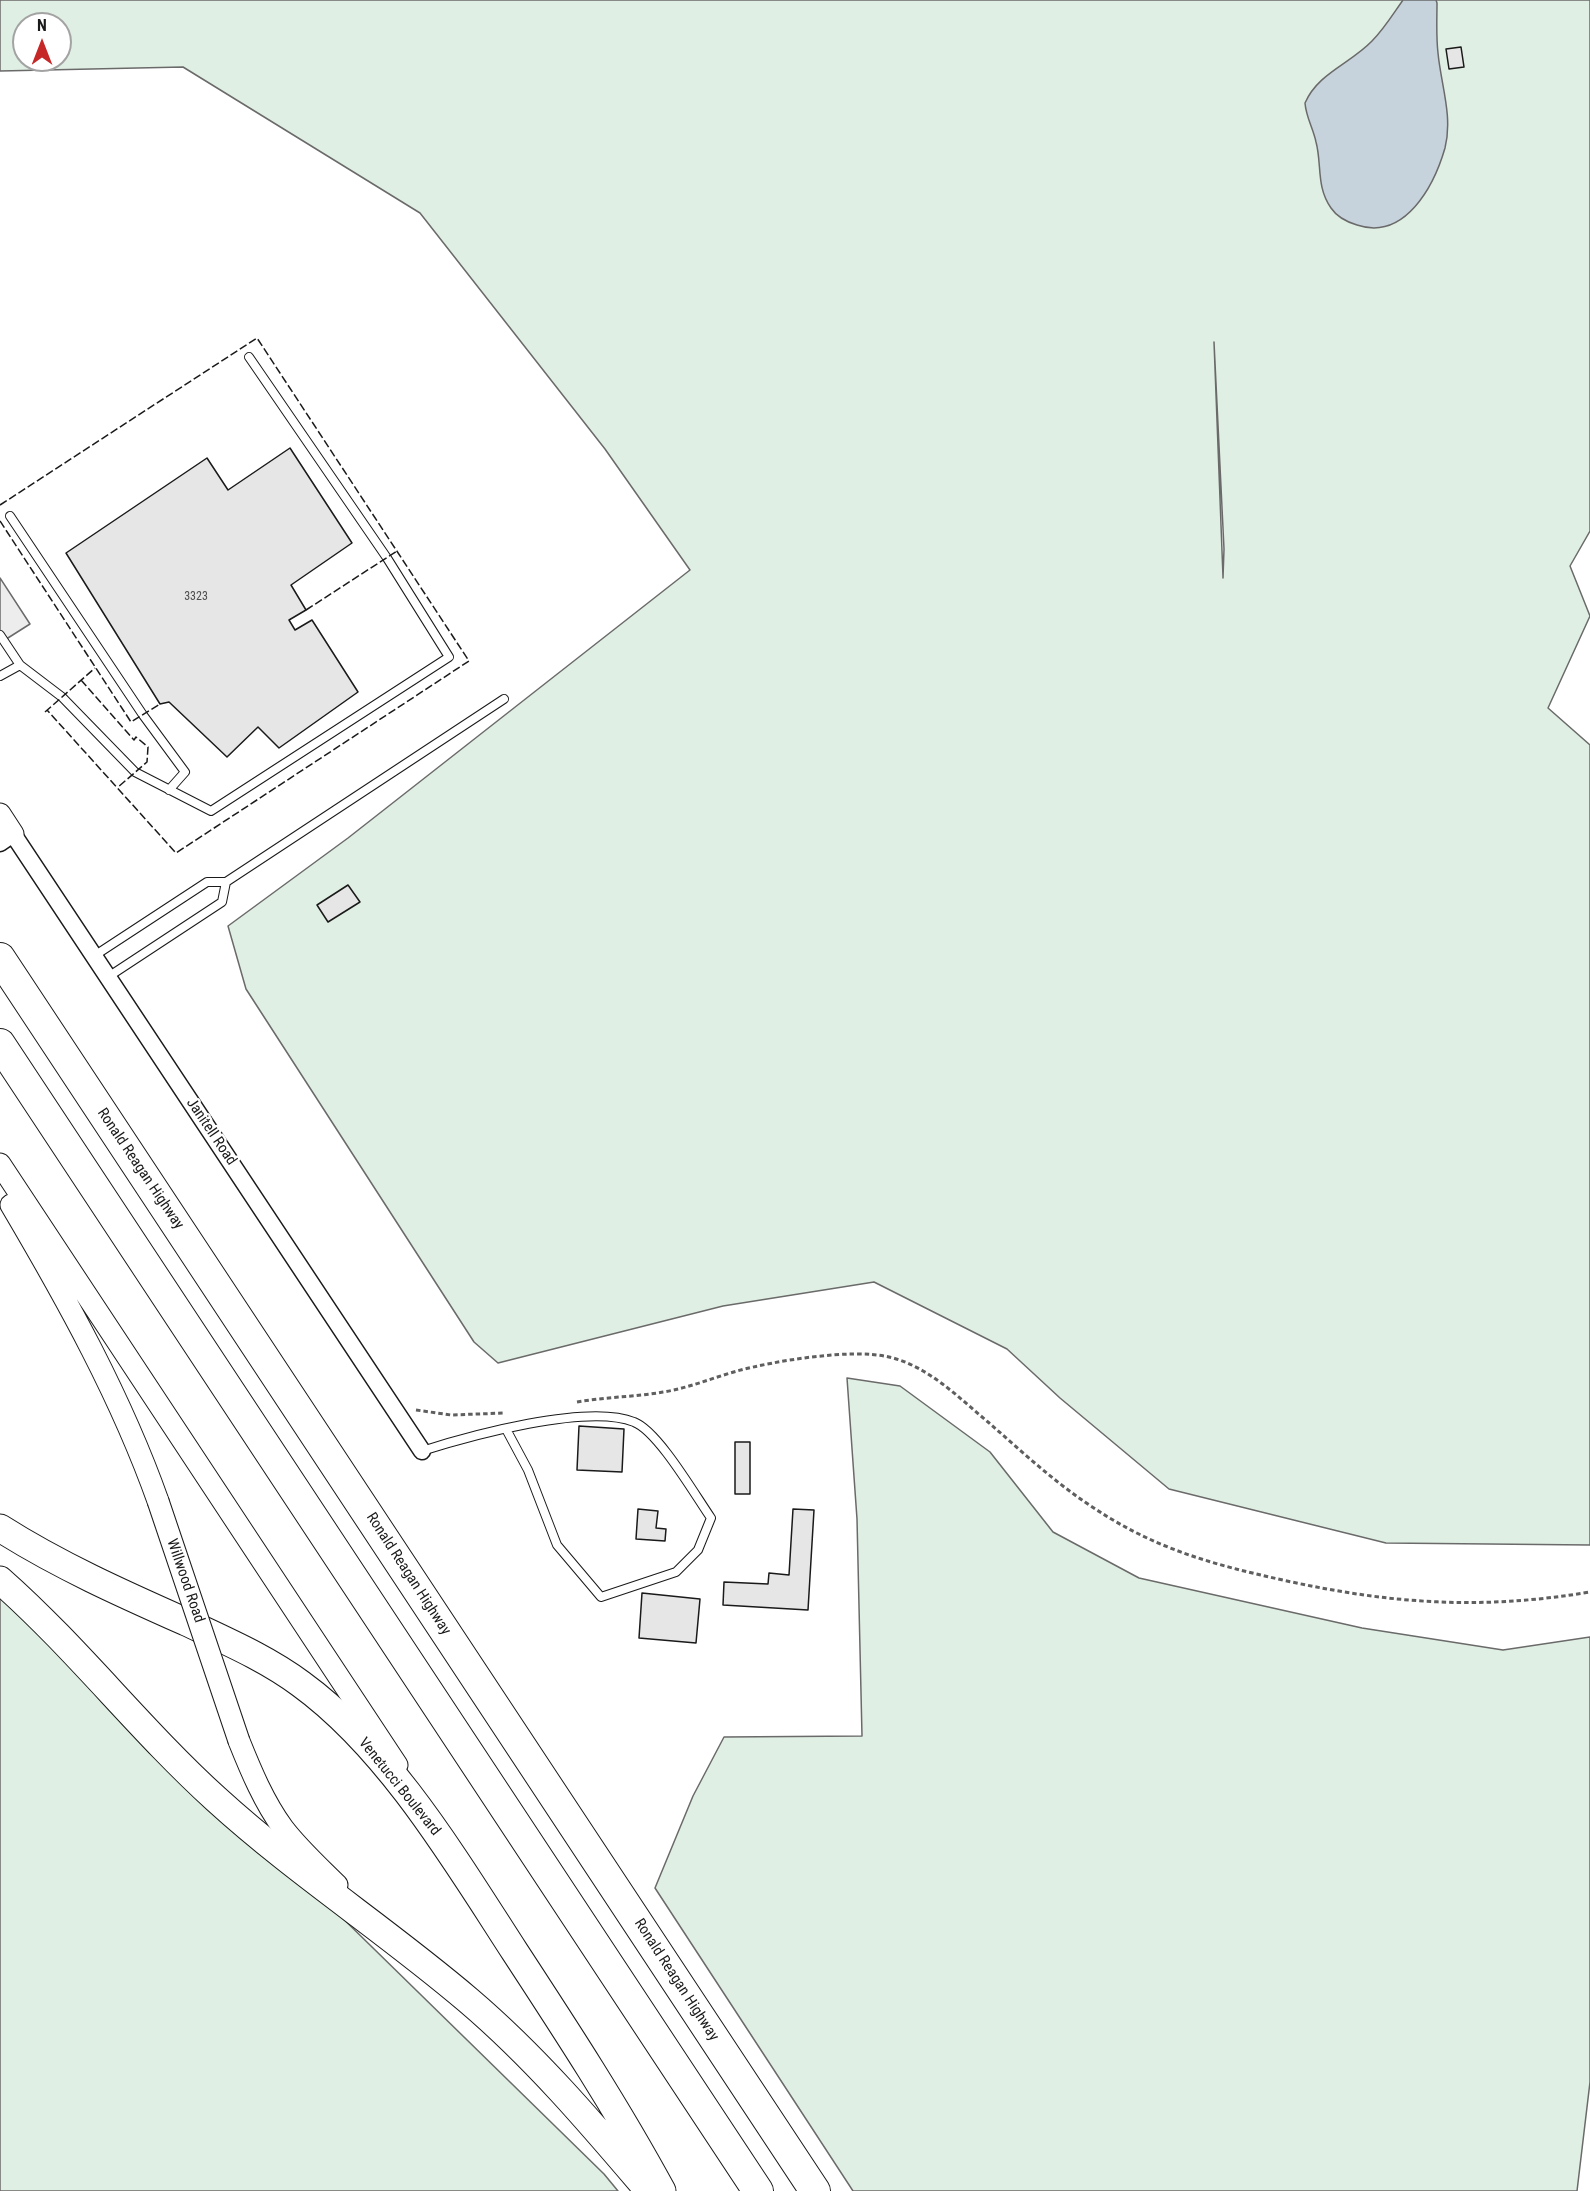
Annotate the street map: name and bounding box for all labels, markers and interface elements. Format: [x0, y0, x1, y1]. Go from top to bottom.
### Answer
north arrow [12, 12, 72, 72]
text: N [37, 16, 47, 35]
house number: 3323 [184, 590, 208, 604]
street label: Janitell Road [182, 1095, 240, 1169]
street label: Ronald Reagan Highway [93, 1105, 187, 1233]
street label: Ronald Reagan Highway [362, 1509, 454, 1639]
street label: Willwood Road [162, 1537, 208, 1625]
street label: Venetucci Boulevard [354, 1734, 444, 1840]
street label: Ronald Reagan Highway [630, 1915, 722, 2045]

